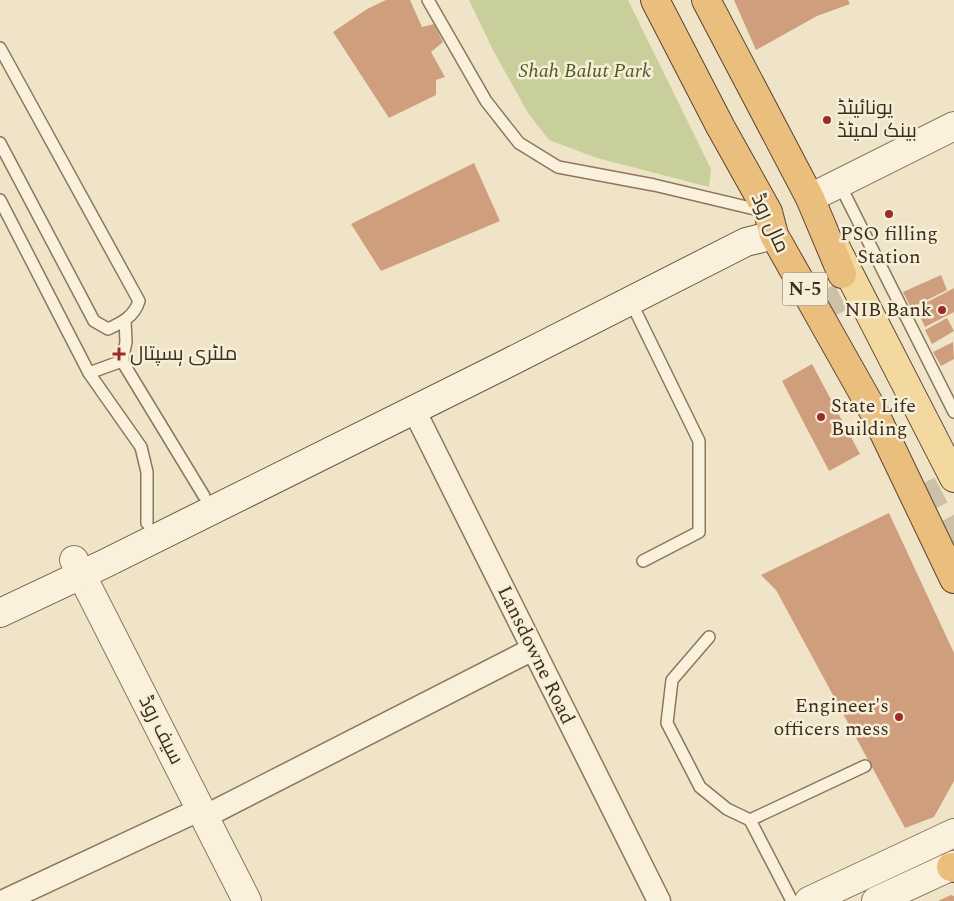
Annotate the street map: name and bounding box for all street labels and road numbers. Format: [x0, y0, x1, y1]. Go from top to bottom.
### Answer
street label: مال روڈ [743, 188, 797, 258]
road number: N-5 [782, 272, 828, 306]
street label: Lansdowne Road [489, 581, 583, 729]
street label: سیف روڈ [131, 690, 191, 770]

